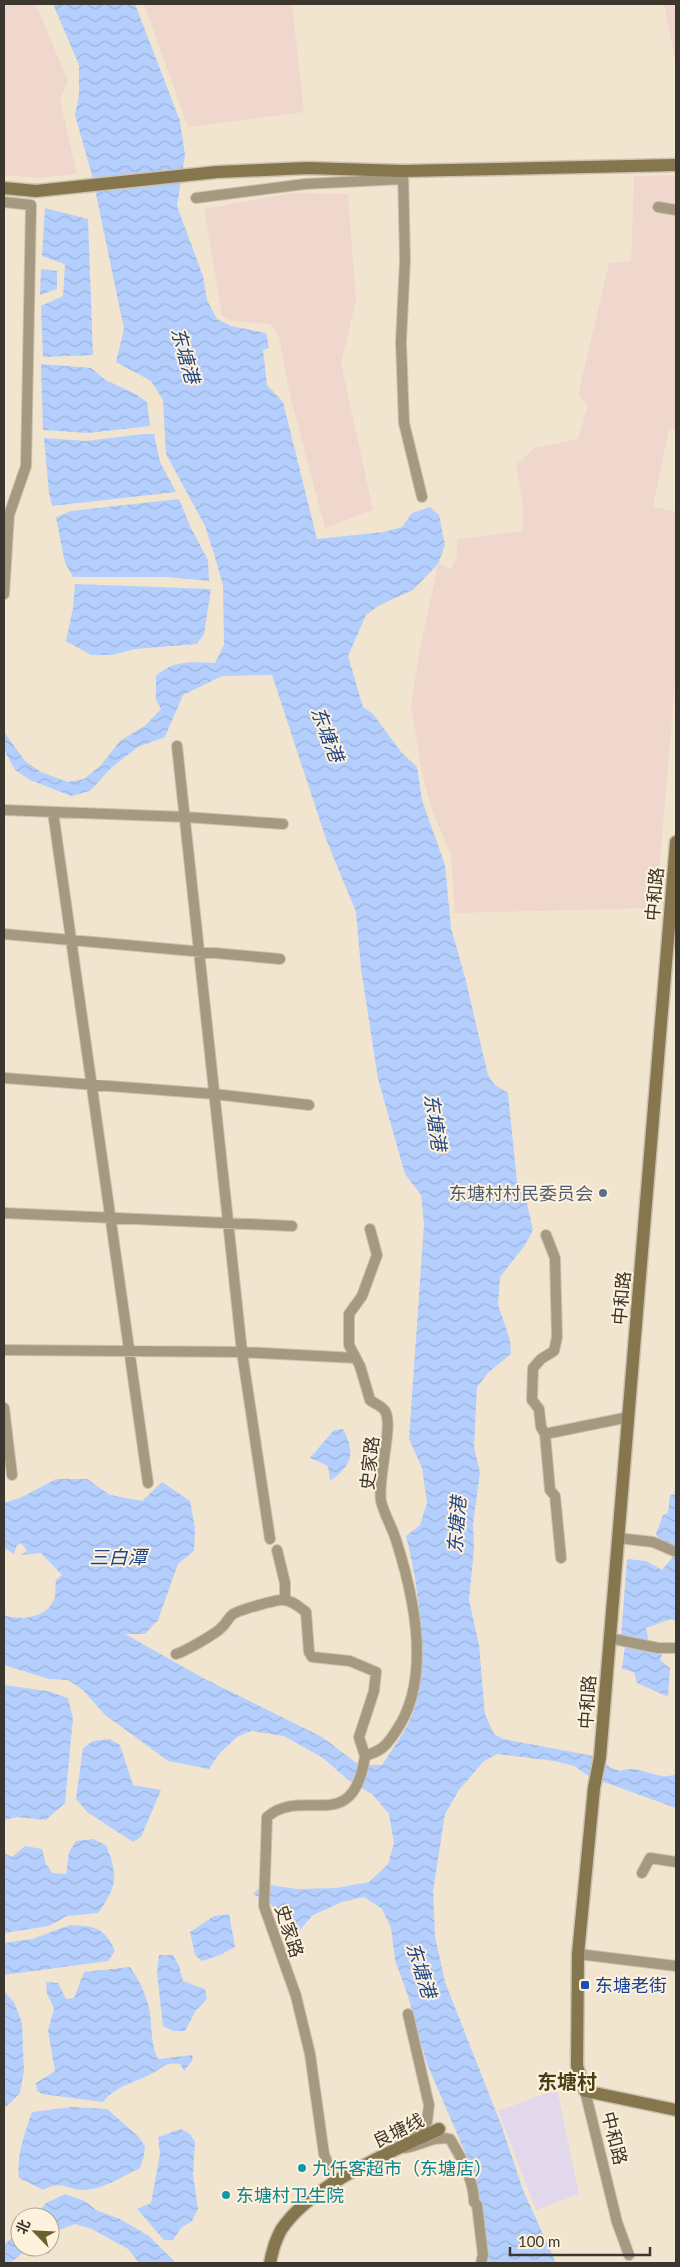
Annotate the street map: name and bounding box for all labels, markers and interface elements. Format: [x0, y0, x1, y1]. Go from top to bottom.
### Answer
water label: 东塘港 [167, 324, 206, 388]
water label: 东塘港 [307, 703, 350, 768]
street label: 中和路 [641, 866, 667, 922]
water label: 东塘港 [421, 1092, 452, 1155]
place label: 东塘村村民委员会 [449, 1182, 593, 1204]
marker: 东塘村村民委员会 [597, 1187, 609, 1199]
street label: 中和路 [608, 1270, 634, 1326]
street label: 史家路 [355, 1435, 383, 1491]
water label: 东塘港 [443, 1493, 470, 1554]
water label: 三白潭 [89, 1545, 149, 1568]
street label: 中和路 [574, 1674, 600, 1730]
street label: 史家路 [271, 1902, 309, 1960]
water label: 东塘港 [402, 1939, 443, 2004]
place label: 东塘老街 [595, 1974, 667, 1996]
marker: 东塘老街 [579, 1979, 591, 1991]
district label: 东塘村 [537, 2069, 597, 2093]
street label: 良塘线 [369, 2108, 427, 2152]
street label: 中和路 [598, 2109, 632, 2167]
place label: 九仟客超市（东塘店） [312, 2157, 492, 2179]
marker: 九仟客超市（东塘店） [296, 2162, 308, 2174]
place label: 东塘村卫生院 [236, 2184, 344, 2206]
marker: 东塘村卫生院 [220, 2189, 232, 2201]
north arrow [10, 2207, 60, 2257]
text: 北 [12, 2217, 33, 2236]
scale bar [510, 2224, 650, 2256]
text: 100 m [518, 2232, 560, 2250]

